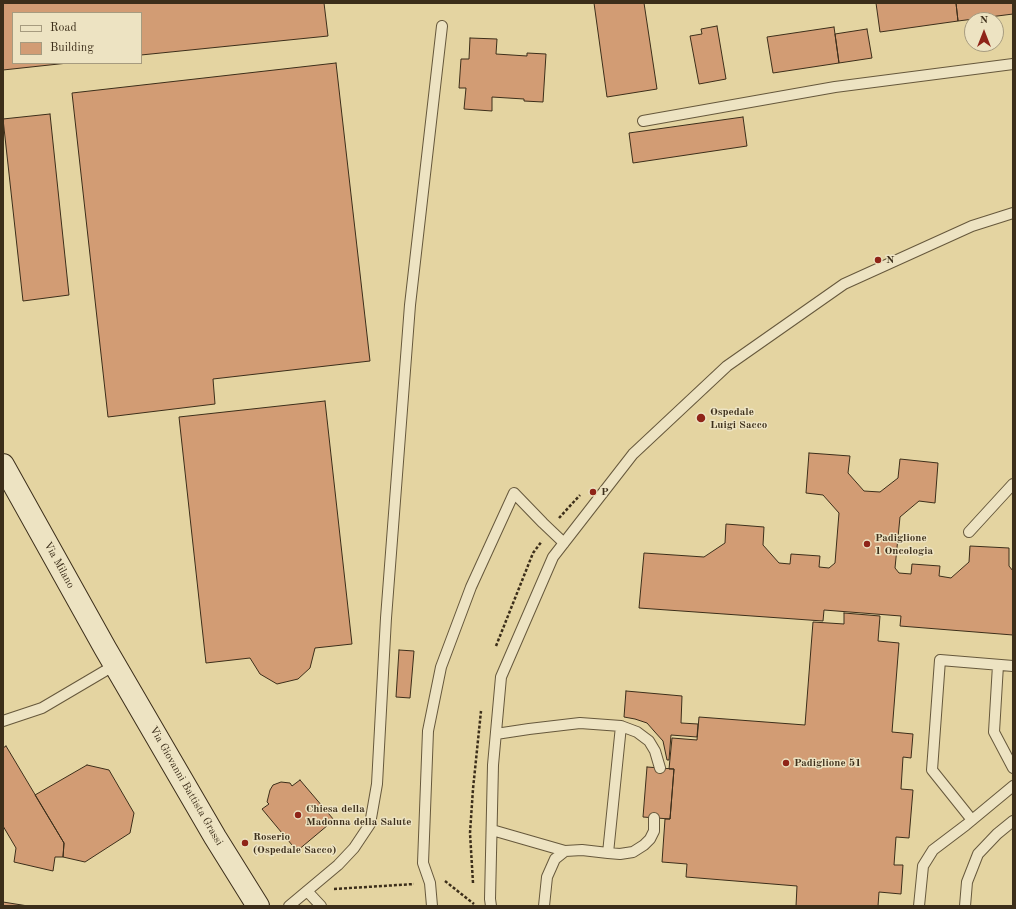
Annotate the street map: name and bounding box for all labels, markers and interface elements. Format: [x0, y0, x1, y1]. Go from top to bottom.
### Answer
legend [12, 12, 142, 64]
north arrow [964, 12, 1004, 52]
text: N [980, 15, 988, 26]
text: Road [50, 22, 77, 34]
text: Building [50, 42, 94, 54]
place label: N [886, 253, 894, 267]
marker: N [873, 255, 883, 265]
place label: Ospedale Luigi Sacco [710, 405, 767, 431]
marker: Ospedale Luigi Sacco [695, 412, 707, 424]
place label: P [601, 485, 609, 499]
marker: P [588, 487, 598, 497]
place label: Padiglione 1 Oncologia [875, 531, 933, 557]
street label: Via Milano [41, 539, 77, 591]
marker: Padiglione 1 Oncologia [862, 539, 872, 549]
street label: Via Giovanni Battista Grassi [146, 724, 226, 848]
place label: Padiglione 51 [794, 756, 861, 770]
marker: Padiglione 51 [781, 758, 791, 768]
place label: Chiesa della Madonna della Salute [306, 802, 411, 828]
marker: Chiesa della Madonna della Salute [293, 810, 303, 820]
place label: Roserio (Ospedale Sacco) [253, 830, 336, 856]
marker: Roserio (Ospedale Sacco) [240, 838, 250, 848]

